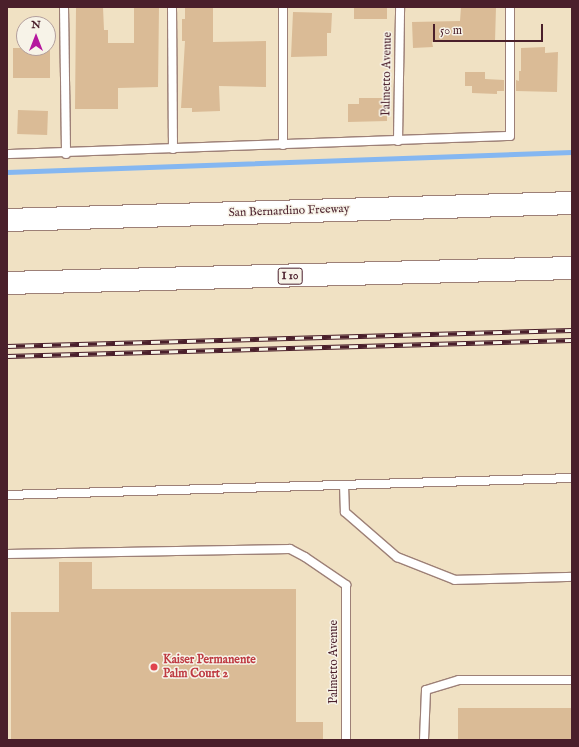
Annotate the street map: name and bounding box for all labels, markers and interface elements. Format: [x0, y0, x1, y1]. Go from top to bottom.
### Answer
north arrow [16, 16, 56, 56]
scale bar [435, 16, 545, 42]
text: N [31, 18, 41, 32]
text: 50 m [440, 23, 462, 38]
street label: Palmetto Avenue [379, 32, 395, 116]
street label: San Bernardino Freeway [228, 202, 350, 220]
road number: I 10 [277, 267, 303, 285]
street label: Palmetto Avenue [327, 620, 341, 704]
place label: Kaiser Permanente Palm Court 2 [163, 653, 256, 681]
marker: Kaiser Permanente Palm Court 2 [148, 661, 160, 673]

